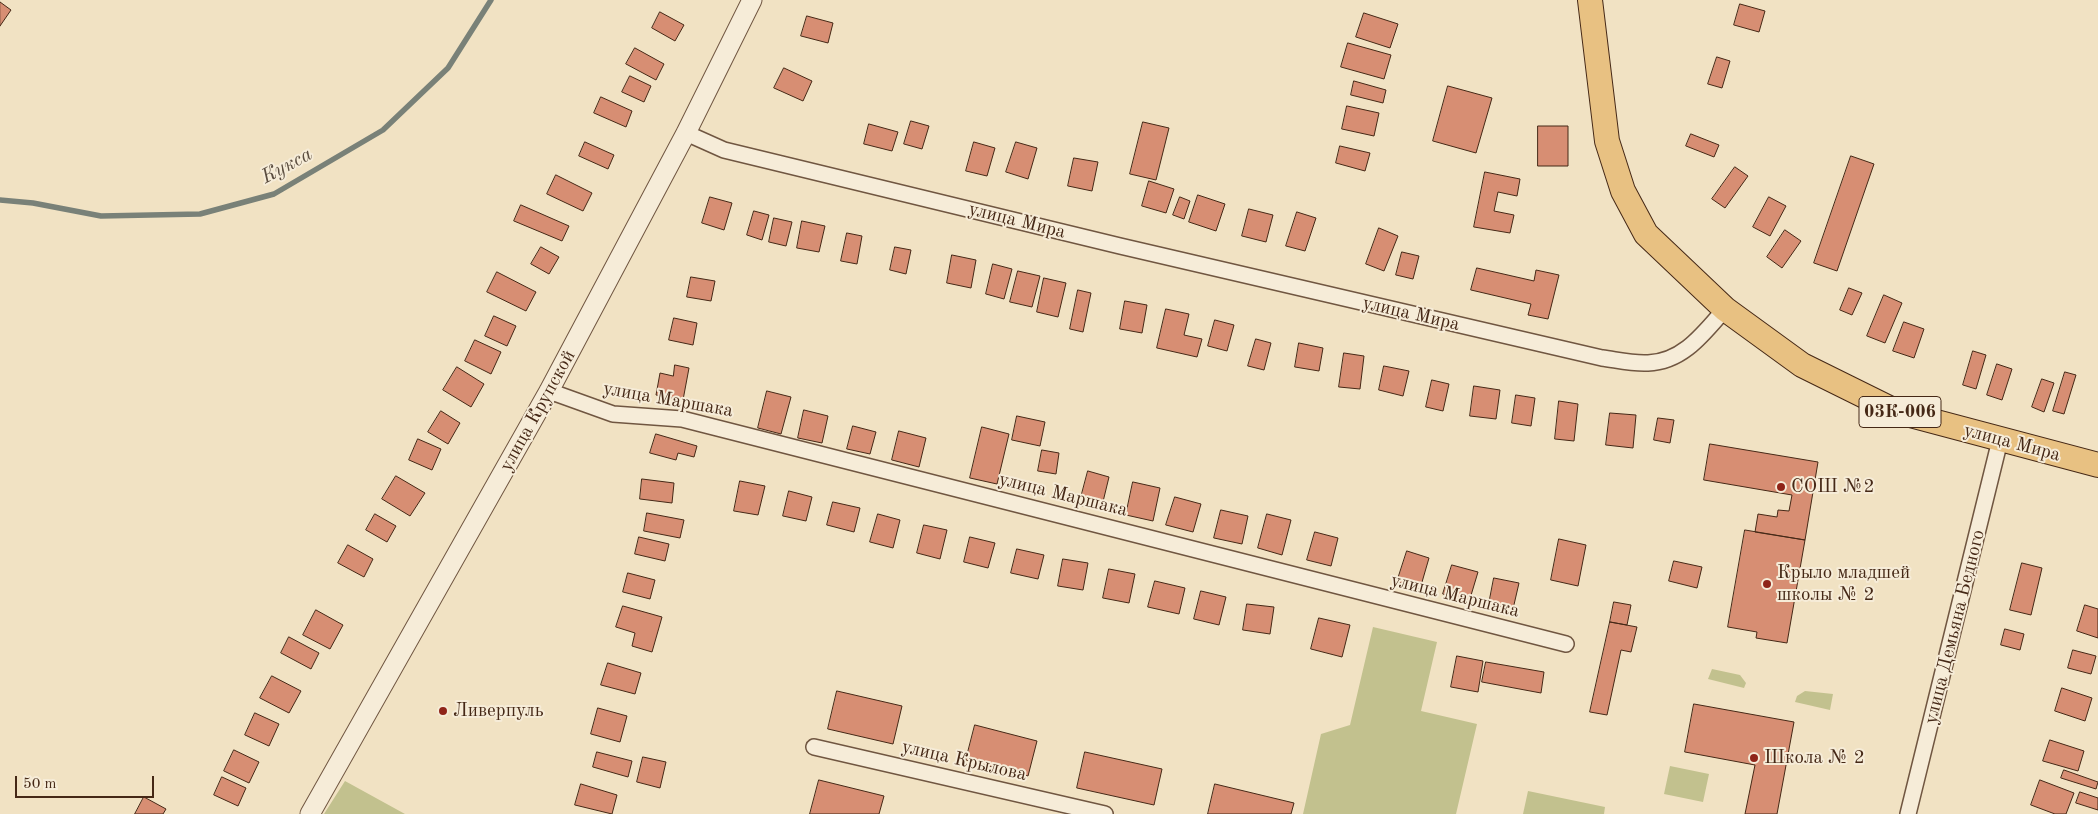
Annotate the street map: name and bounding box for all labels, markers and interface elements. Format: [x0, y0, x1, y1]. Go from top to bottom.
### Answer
water label: Кукса [257, 143, 317, 189]
street label: улица Мира [966, 198, 1068, 244]
street label: улица Мира [1360, 292, 1462, 336]
street label: улица Крупской [495, 346, 581, 476]
street label: улица Маршака [601, 377, 735, 423]
road number: 03К-006 [1859, 397, 1941, 428]
street label: улица Мира [1961, 419, 2063, 467]
street label: улица Маршака [996, 468, 1130, 522]
place label: СОШ №2 [1791, 476, 1875, 498]
marker: СОШ №2 [1775, 481, 1787, 493]
street label: улица Демьяна Бедного [1920, 527, 1990, 727]
place label: Крыло младшей школы № 2 [1777, 562, 1910, 606]
street label: улица Маршака [1388, 569, 1522, 623]
marker: Крыло младшей школы № 2 [1761, 578, 1773, 590]
place label: Ливерпуль [453, 700, 544, 722]
marker: Ливерпуль [437, 705, 449, 717]
street label: улица Крылова [899, 736, 1029, 786]
place label: Школа № 2 [1764, 747, 1865, 769]
marker: Школа № 2 [1748, 752, 1760, 764]
scale bar [18, 766, 156, 798]
text: 50 m [23, 777, 57, 792]

